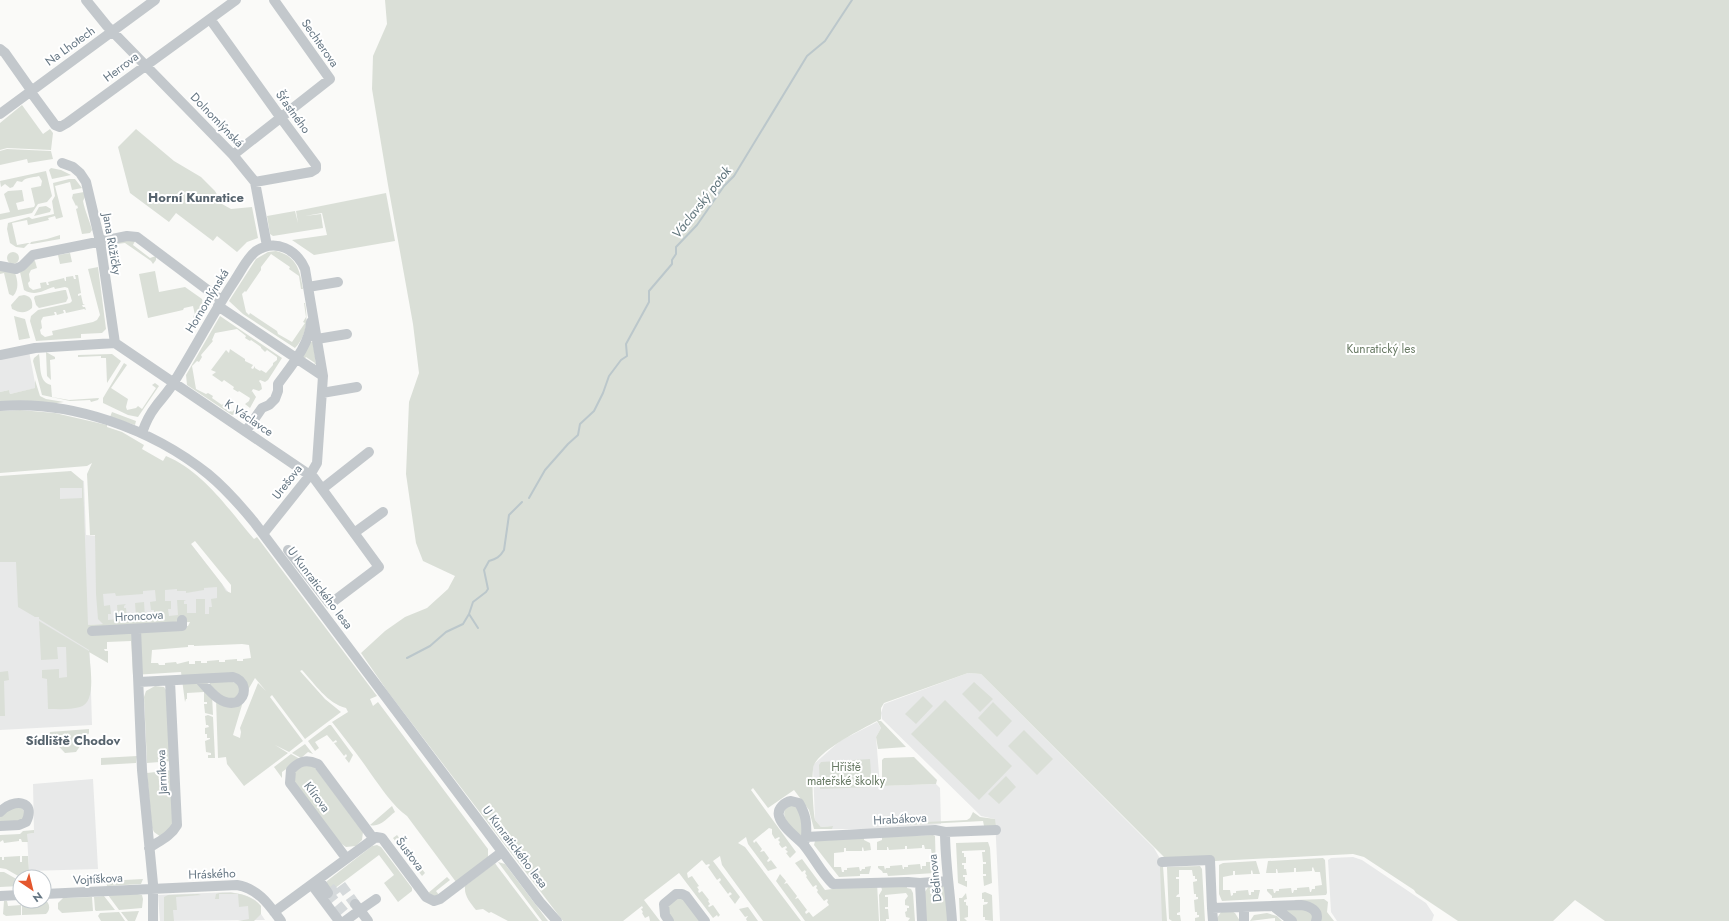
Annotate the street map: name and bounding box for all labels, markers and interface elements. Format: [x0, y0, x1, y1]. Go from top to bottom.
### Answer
street label: Sechterova [297, 15, 343, 71]
street label: Na Lhotech [41, 22, 99, 70]
street label: Herrova [100, 48, 143, 86]
street label: Šťastného [271, 87, 315, 138]
street label: Dolnomlýnská [186, 89, 248, 152]
water label: Václavský potok [667, 162, 736, 242]
district label: Horní Kunratice [148, 188, 244, 207]
street label: Jana Růžičky [97, 210, 126, 277]
street label: Hornomlýnská [181, 265, 233, 336]
park label: Kunratický les [1347, 340, 1416, 358]
street label: K Václavce [221, 395, 277, 441]
street label: Urešova [268, 461, 307, 503]
street label: U Kunratického lesa [283, 543, 357, 633]
street label: Hroncova [114, 606, 164, 626]
district label: Sídliště Chodov [26, 731, 121, 750]
street label: Jarníkova [152, 749, 172, 797]
park label: Hřiště mateřské školky [807, 758, 886, 790]
street label: Klírova [300, 778, 335, 816]
street label: U Kunratického lesa [478, 802, 552, 892]
street label: Hrabákova [873, 809, 927, 829]
street label: Šustova [391, 833, 429, 875]
street label: Dědinova [924, 853, 946, 903]
street label: Hráského [188, 864, 236, 884]
north arrow [12, 869, 52, 909]
street label: Vojtíškova [73, 869, 124, 889]
text: N [30, 888, 46, 906]

